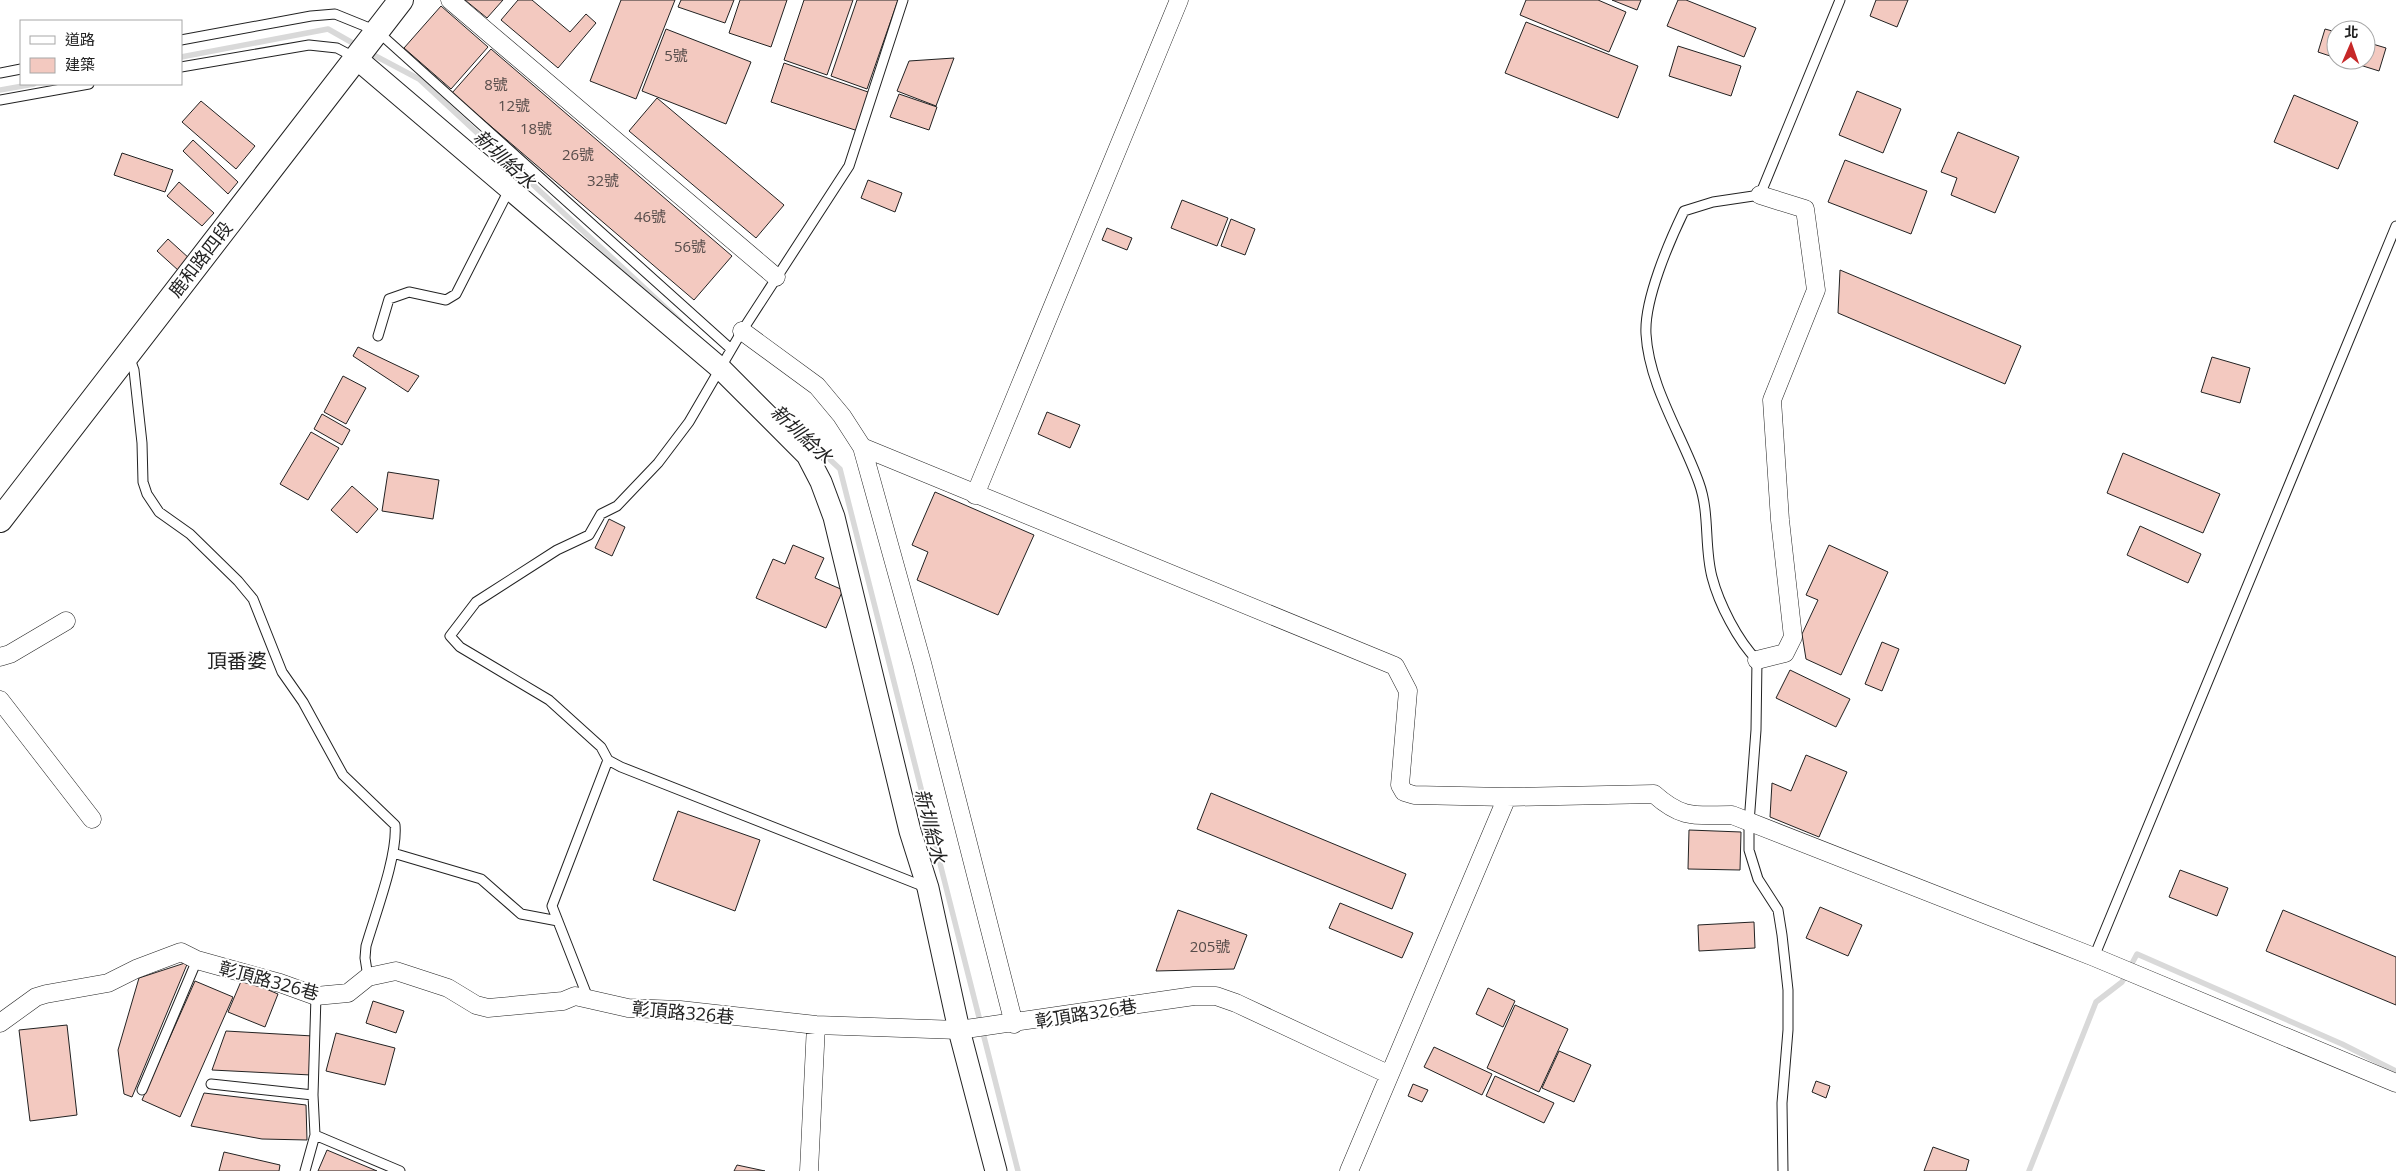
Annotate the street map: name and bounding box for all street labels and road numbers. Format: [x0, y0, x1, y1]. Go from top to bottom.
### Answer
street label: 鹿和路四段 [163, 216, 237, 302]
street label: 彰頂路326巷 [216, 955, 322, 1005]
street label: 彰頂路326巷 [1033, 993, 1139, 1033]
street label: 彰頂路326巷 [631, 996, 735, 1028]

